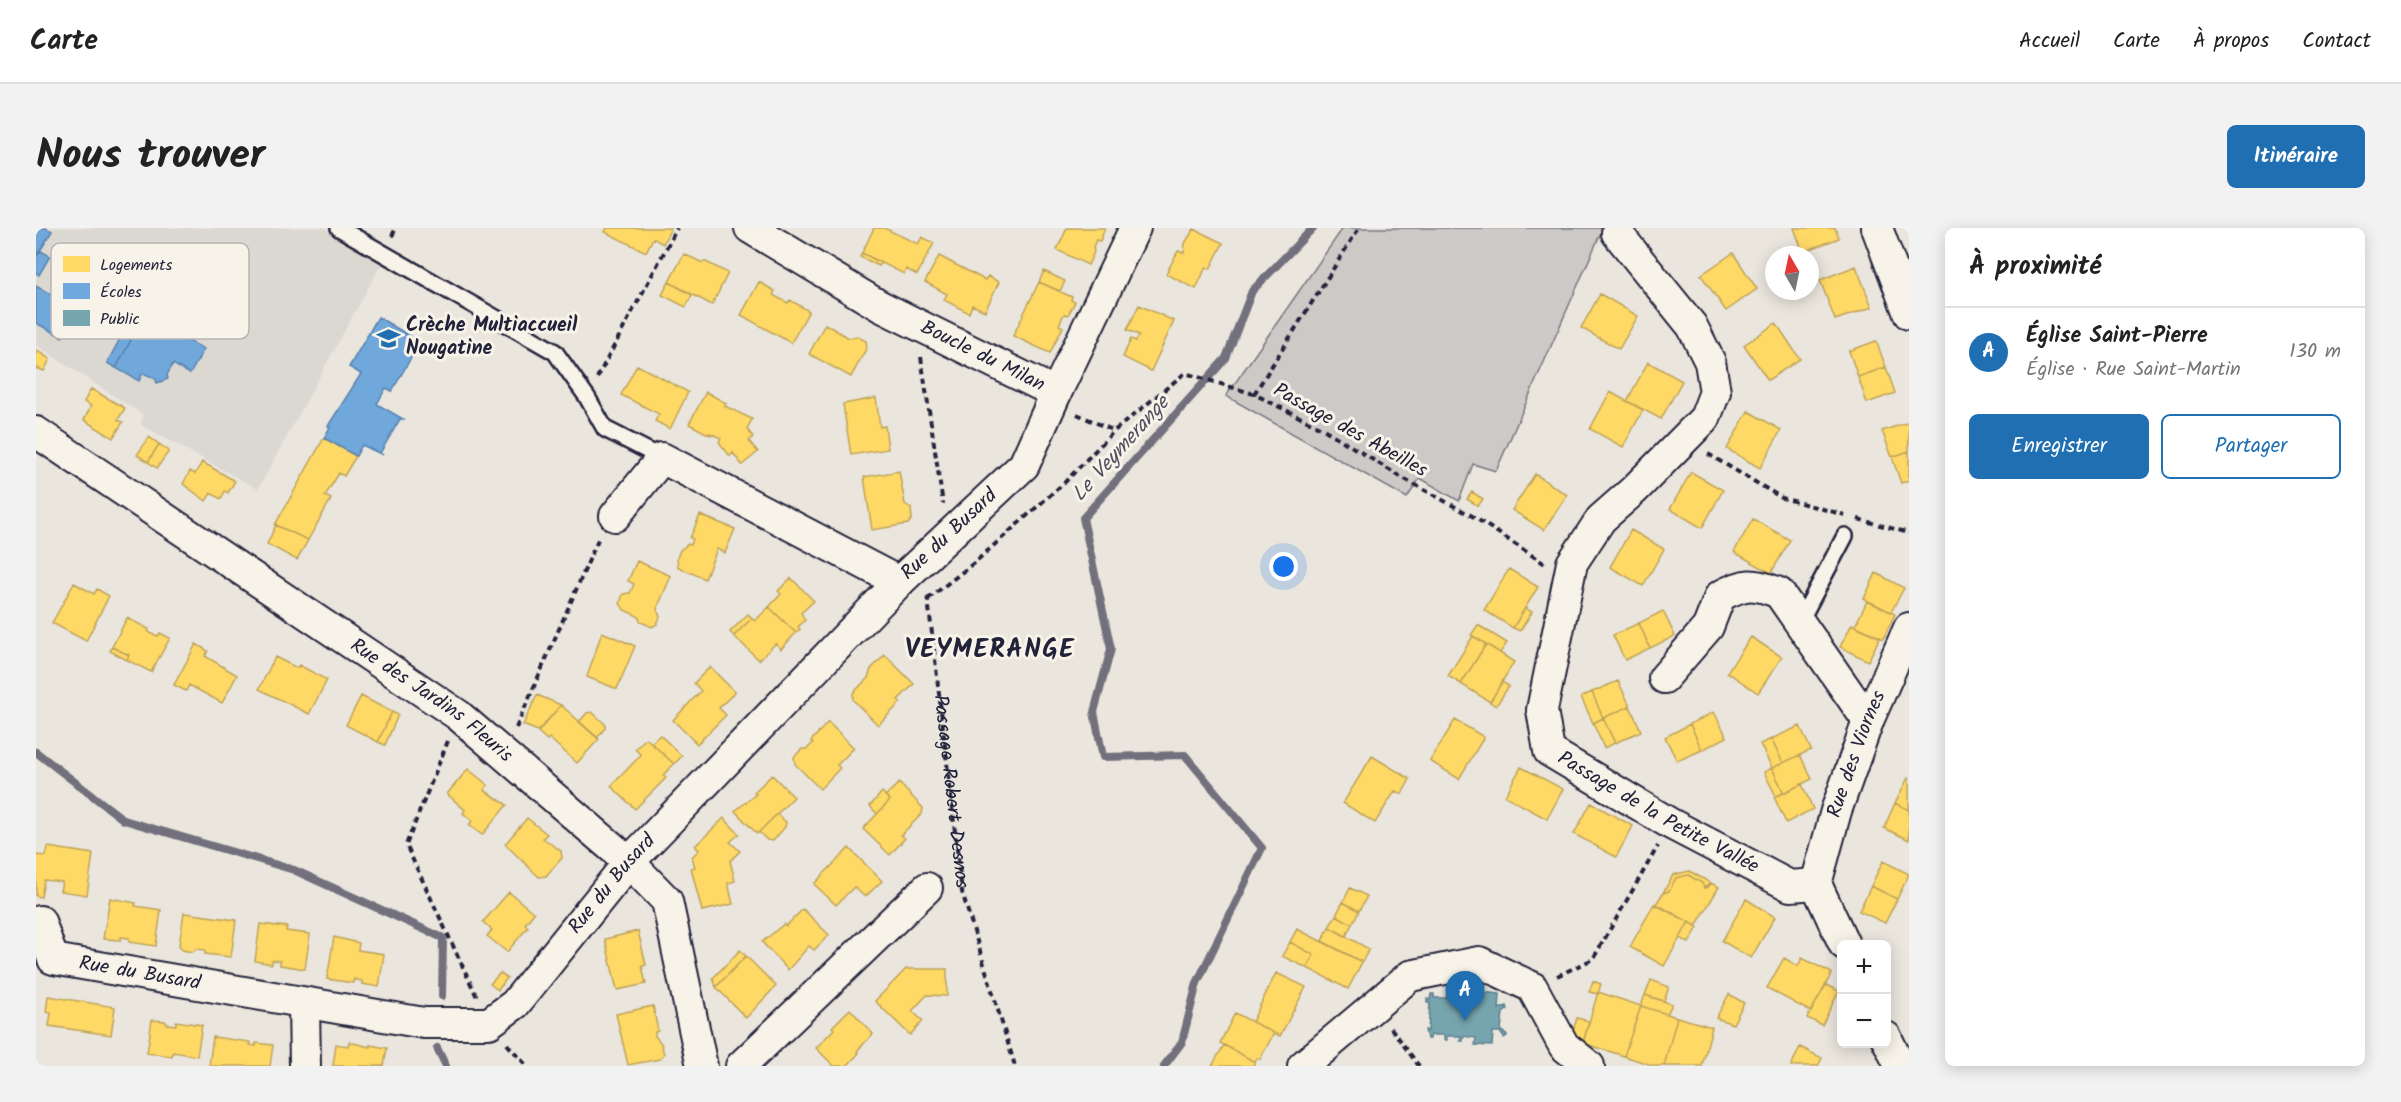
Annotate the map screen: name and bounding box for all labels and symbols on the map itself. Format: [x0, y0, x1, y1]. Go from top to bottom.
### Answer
legend [51, 243, 249, 339]
north arrow [1765, 246, 1819, 300]
text: Logements [100, 253, 172, 278]
text: Écoles [100, 280, 142, 305]
text: Public [100, 307, 140, 332]
place label: Crèche Multiaccueil Nougatine [406, 310, 578, 365]
street label: Boucle du Milan [915, 312, 1050, 401]
school or university icon: Crèche Multiaccueil Nougatine [375, 325, 401, 351]
street label: Passage des Abeilles [1267, 375, 1434, 487]
water label: Le Veymerange [1064, 387, 1180, 510]
street label: Rue du Busard [894, 480, 1006, 588]
your location [1269, 552, 1298, 581]
district label: VEYMERANGE [905, 629, 1075, 671]
street label: Rue des Jardins Fleuris [343, 631, 520, 771]
street label: Rue des Viornes [1819, 685, 1895, 821]
street label: Passage Robert Desnos [923, 693, 977, 890]
street label: Passage de la Petite Vallée [1551, 743, 1764, 883]
street label: Rue du Busard [561, 826, 664, 942]
street label: Rue du Busard [76, 948, 204, 1000]
pin: A [1446, 972, 1484, 1021]

